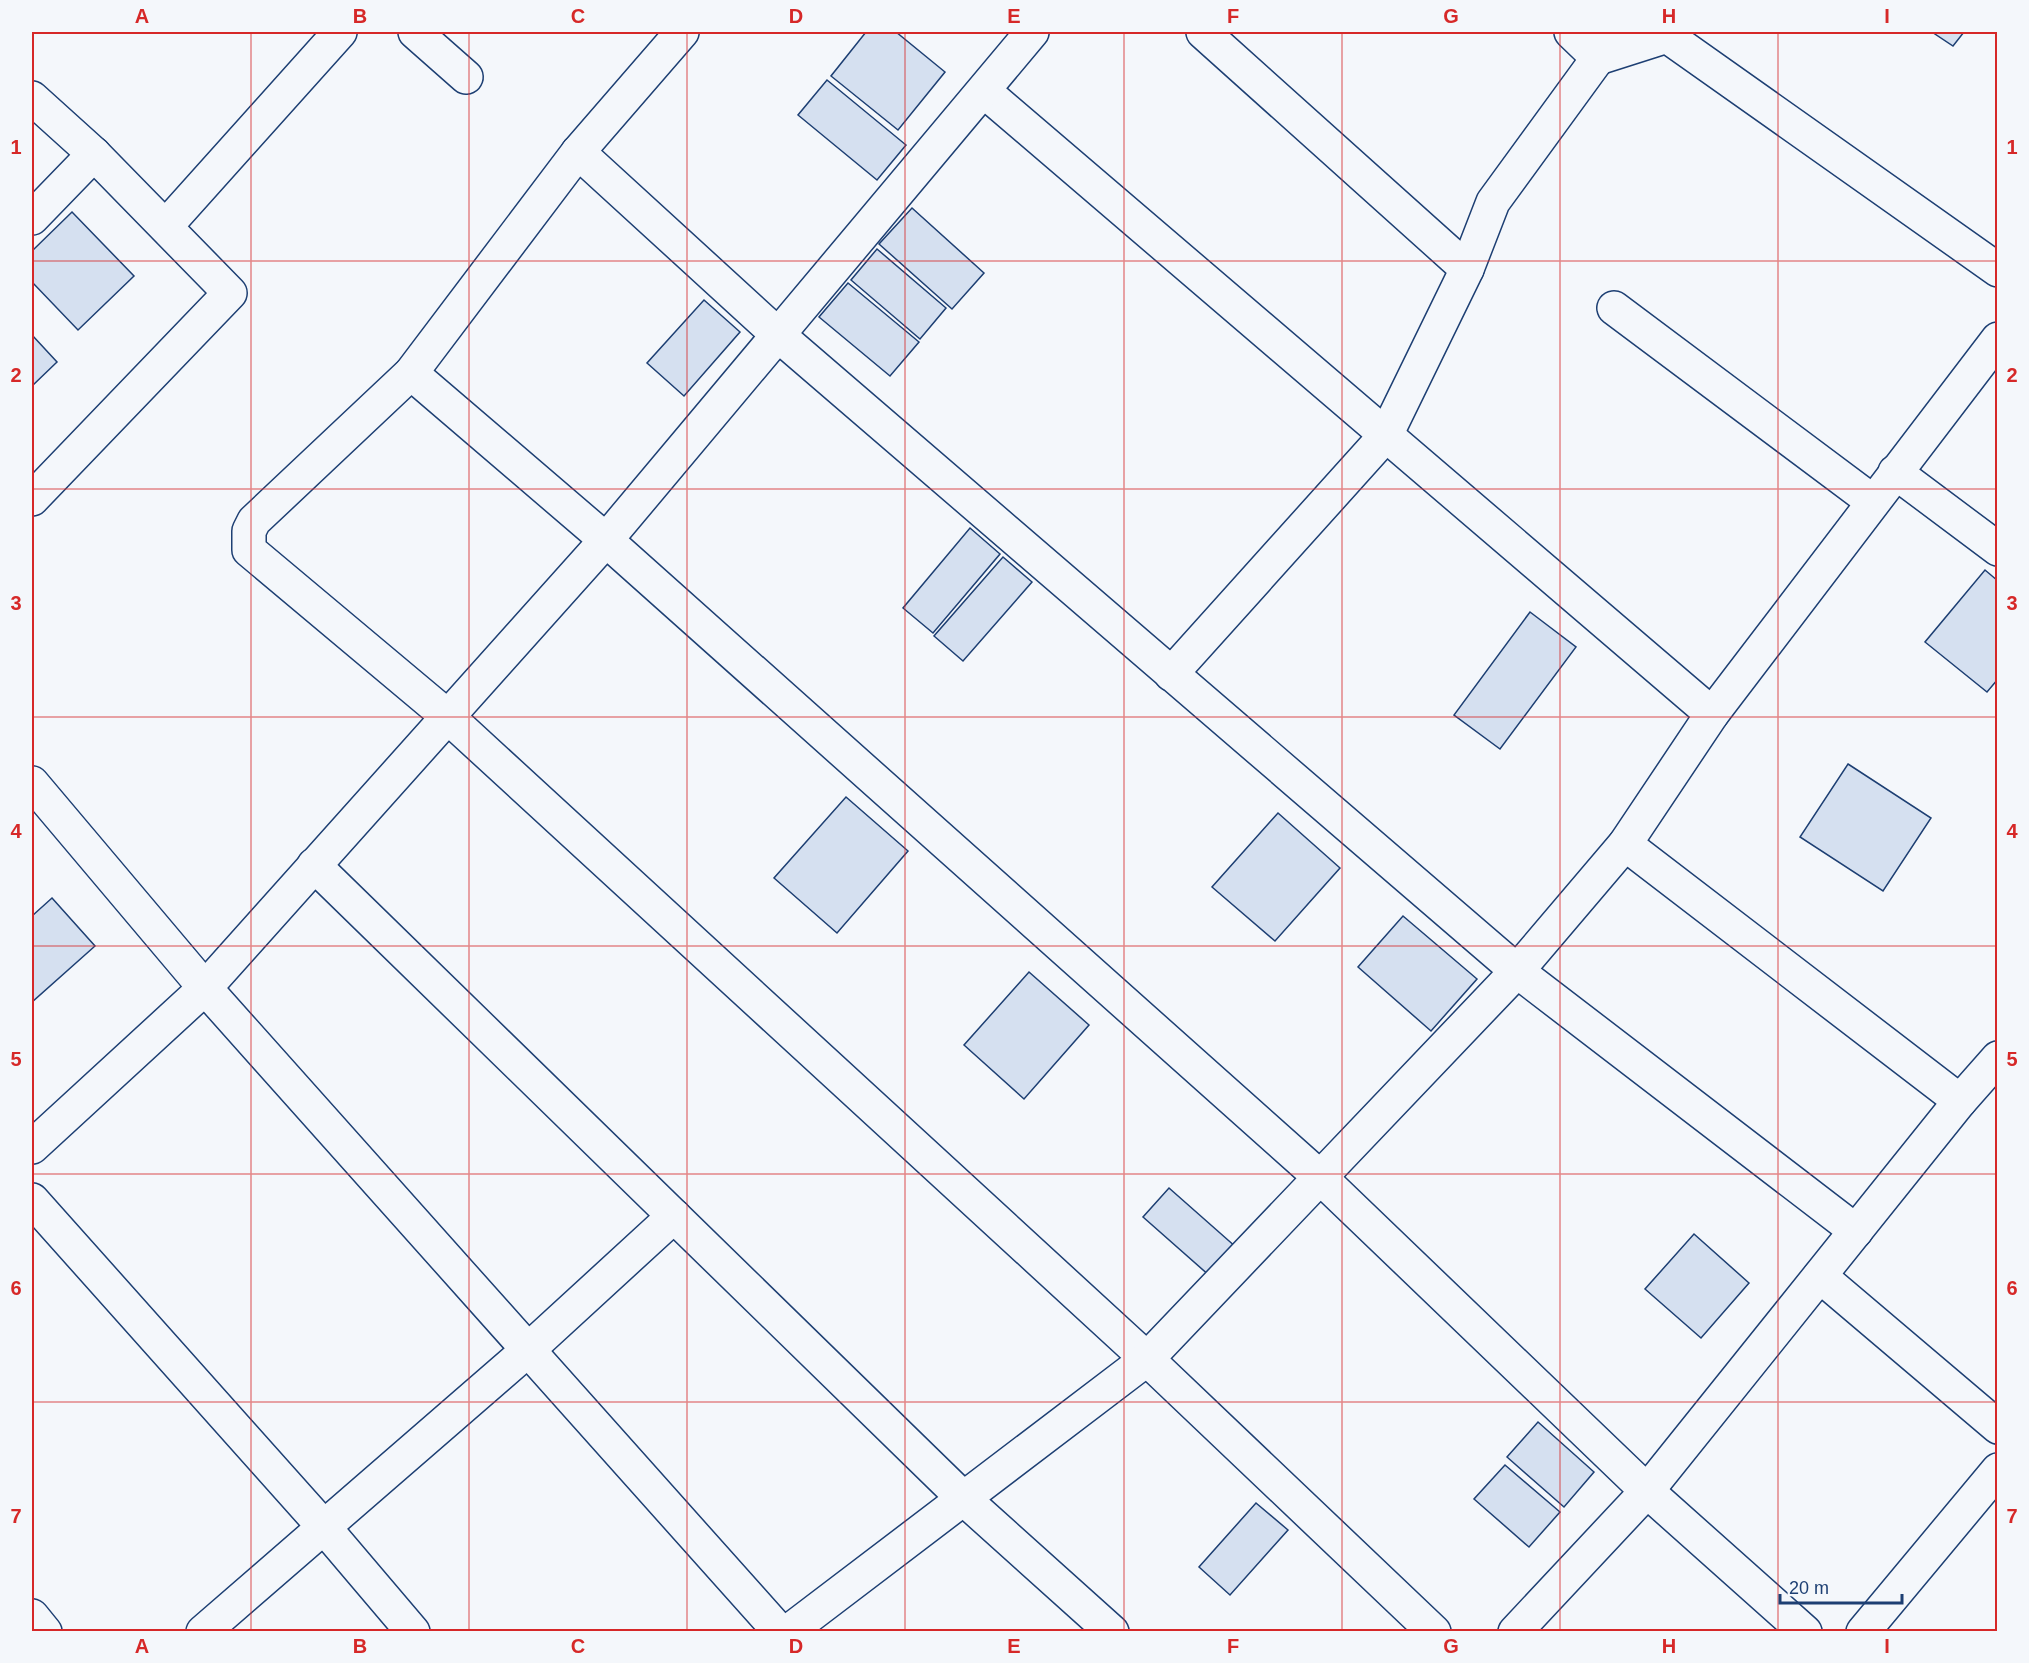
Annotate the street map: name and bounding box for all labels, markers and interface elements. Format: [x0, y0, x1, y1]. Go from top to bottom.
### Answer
text: A [135, 5, 149, 27]
text: B [353, 5, 367, 27]
text: C [571, 5, 585, 27]
text: D [789, 5, 803, 27]
text: E [1007, 5, 1021, 27]
text: F [1227, 5, 1239, 27]
text: G [1443, 5, 1459, 27]
text: H [1662, 5, 1676, 27]
text: I [1884, 5, 1890, 27]
text: 1 [10, 136, 22, 158]
text: 1 [2006, 136, 2018, 158]
text: 2 [10, 364, 22, 386]
text: 2 [2006, 364, 2018, 386]
text: 3 [10, 592, 22, 614]
text: 3 [2006, 592, 2018, 614]
text: 4 [10, 820, 22, 842]
text: 4 [2006, 820, 2018, 842]
text: 5 [10, 1048, 22, 1070]
text: 5 [2006, 1048, 2018, 1070]
text: 6 [10, 1277, 22, 1299]
text: 6 [2006, 1277, 2018, 1299]
text: 7 [10, 1505, 22, 1527]
text: 7 [2006, 1505, 2018, 1527]
scale bar [1780, 1567, 1902, 1605]
text: 20 m [1789, 1578, 1829, 1598]
text: A [135, 1635, 149, 1657]
text: B [353, 1635, 367, 1657]
text: C [571, 1635, 585, 1657]
text: D [789, 1635, 803, 1657]
text: E [1007, 1635, 1021, 1657]
text: F [1227, 1635, 1239, 1657]
text: G [1443, 1635, 1459, 1657]
text: H [1662, 1635, 1676, 1657]
text: I [1884, 1635, 1890, 1657]

